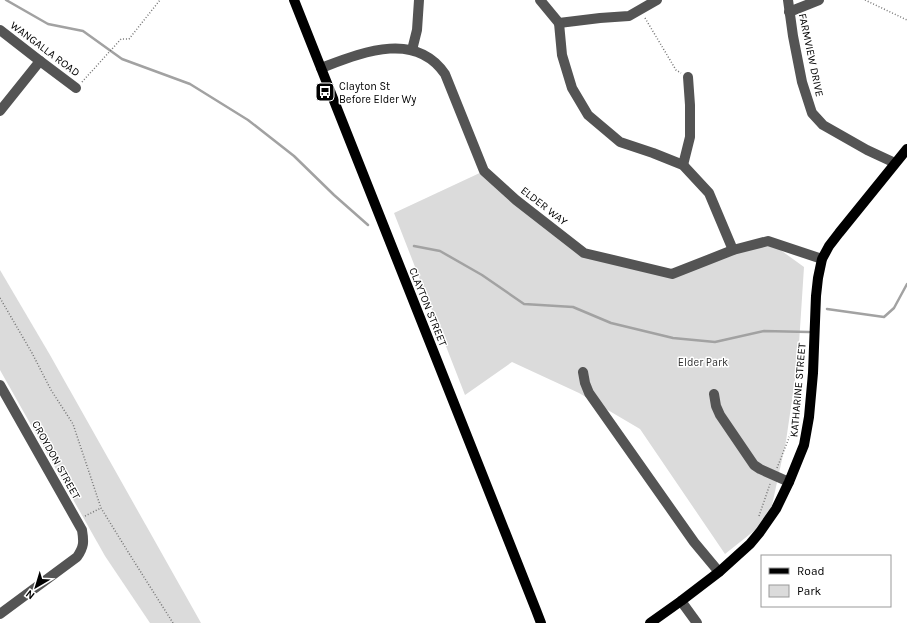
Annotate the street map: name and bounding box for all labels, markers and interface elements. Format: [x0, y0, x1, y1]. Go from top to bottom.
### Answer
street label: FARMVIEW DRIVE [796, 12, 826, 98]
street label: WANGALLA ROAD [8, 19, 82, 79]
place label: Clayton St Before Elder Wy [339, 80, 416, 106]
bus stop icon: Clayton St Before Elder Wy [314, 81, 336, 103]
street label: ELDER WAY [518, 184, 570, 228]
street label: CLAYTON STREET [406, 266, 450, 349]
street label: KATHARINE STREET [787, 342, 809, 438]
park label: Elder Park [678, 356, 728, 369]
street label: CROYDON STREET [29, 418, 83, 502]
legend [761, 555, 891, 607]
text: Road [797, 564, 825, 578]
north arrow [16, 567, 56, 607]
text: Park [797, 584, 822, 598]
text: N [23, 587, 37, 602]

